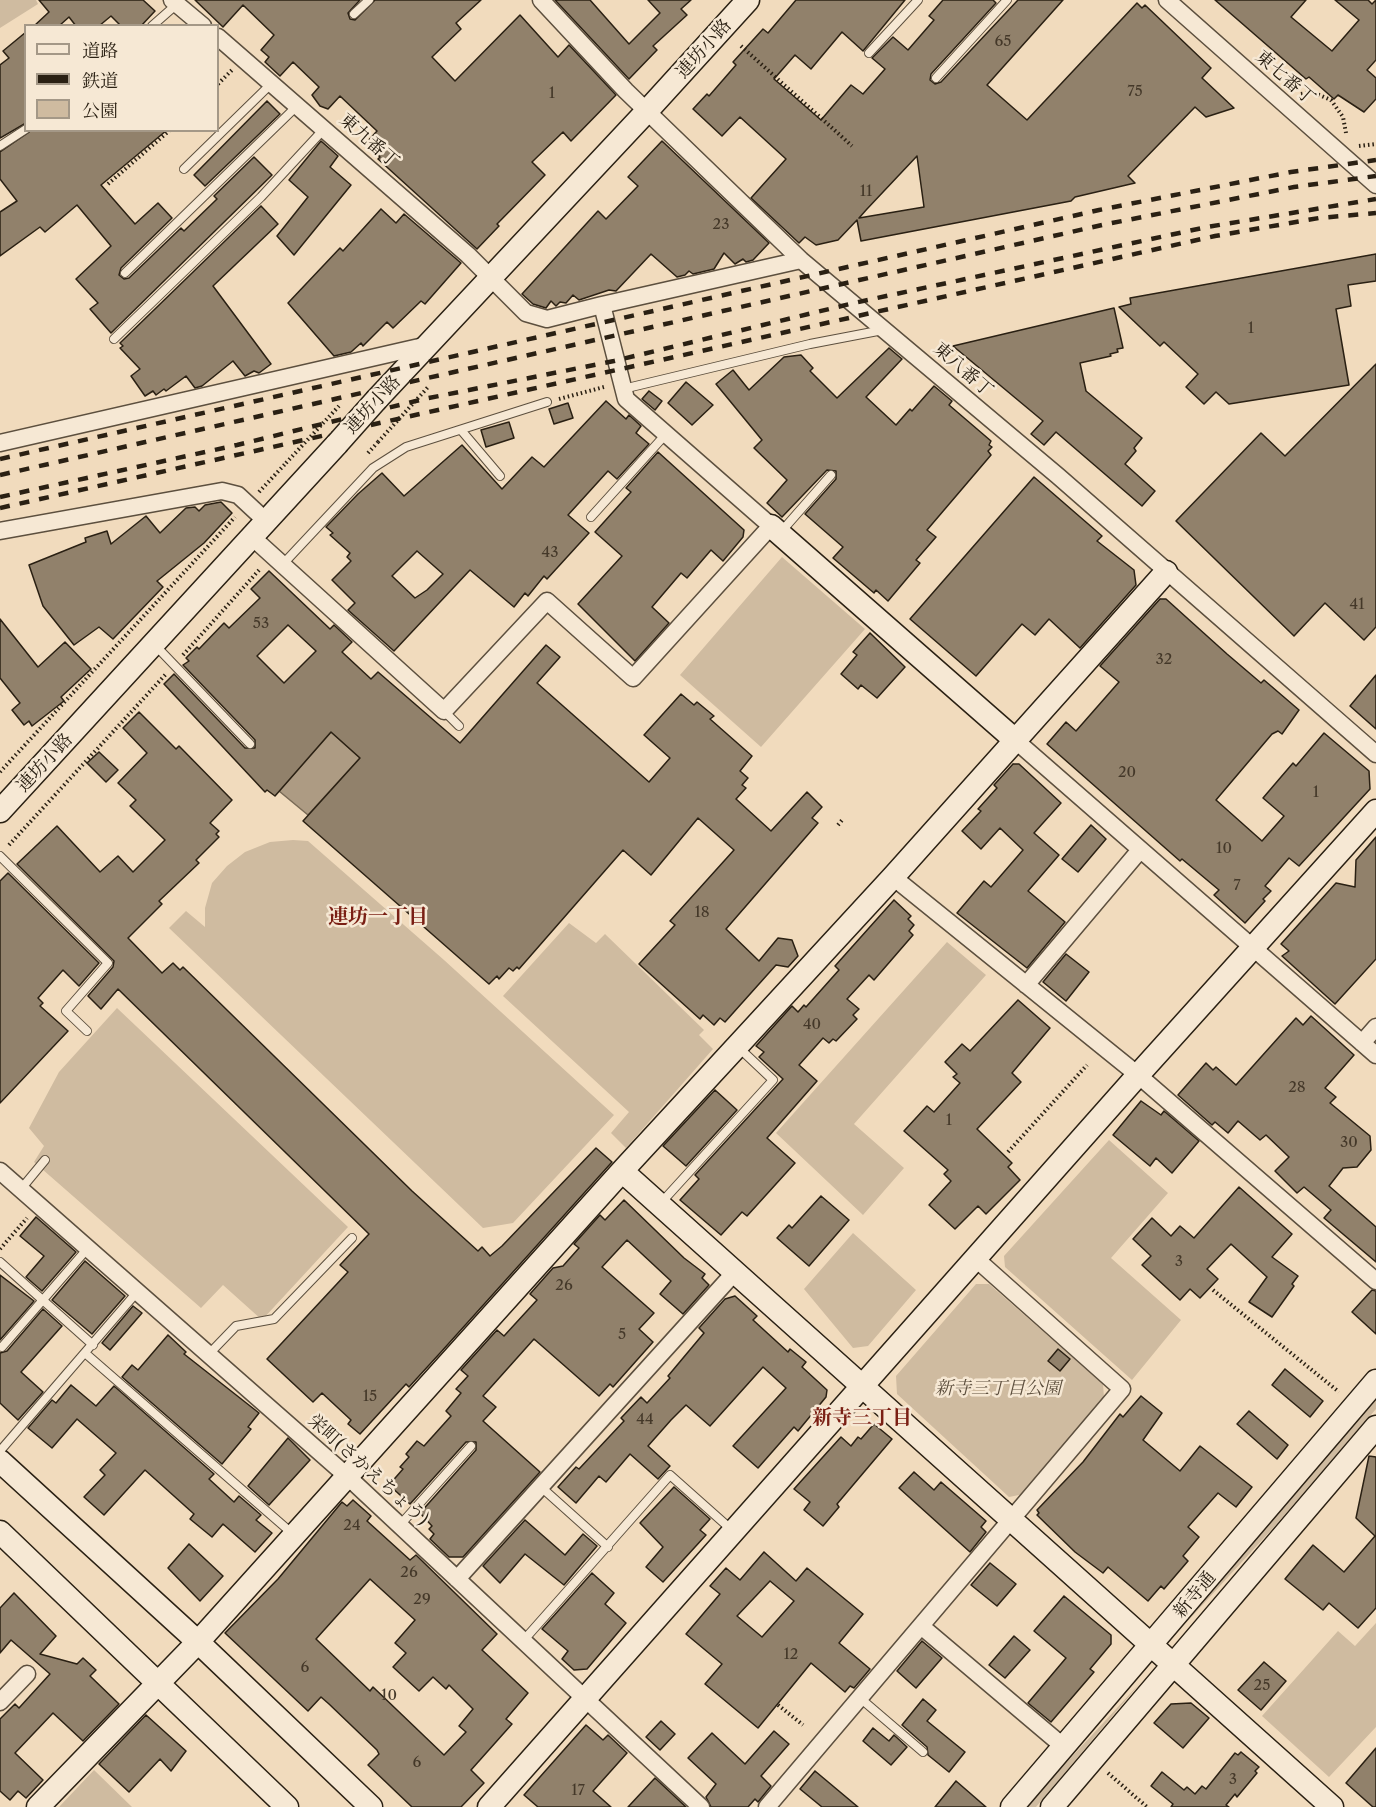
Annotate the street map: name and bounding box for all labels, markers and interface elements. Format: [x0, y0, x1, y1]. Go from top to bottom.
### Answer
street label: 連坊小路 [672, 15, 736, 83]
legend [24, 24, 219, 132]
house number: 65 [995, 33, 1011, 51]
text: 道路 [82, 40, 118, 62]
street label: 東七番丁 [1251, 46, 1319, 110]
text: 鉄道 [82, 70, 118, 92]
house number: 75 [1127, 83, 1143, 101]
house number: 1 [549, 85, 555, 103]
text: 公園 [82, 100, 118, 122]
street label: 東九番丁 [335, 109, 403, 173]
house number: 11 [860, 183, 872, 201]
house number: 23 [713, 216, 729, 234]
house number: 1 [1248, 320, 1254, 338]
street label: 東八番丁 [929, 338, 997, 402]
street label: 連坊小路 [341, 371, 405, 439]
house number: 43 [542, 544, 558, 562]
house number: 41 [1350, 596, 1364, 614]
house number: 53 [253, 615, 269, 633]
house number: 32 [1156, 651, 1172, 669]
street label: 連坊小路 [13, 729, 77, 797]
house number: 20 [1118, 764, 1136, 782]
house number: 1 [1313, 784, 1319, 802]
house number: 10 [1216, 840, 1232, 858]
house number: 7 [1233, 877, 1241, 895]
house number: 18 [694, 904, 710, 922]
district label: 連坊一丁目 [328, 905, 428, 929]
house number: 40 [803, 1016, 821, 1034]
house number: 28 [1288, 1079, 1306, 1097]
house number: 1 [946, 1112, 952, 1130]
house number: 30 [1340, 1134, 1358, 1152]
house number: 3 [1175, 1253, 1183, 1271]
house number: 26 [555, 1277, 573, 1295]
house number: 5 [618, 1326, 626, 1344]
park label: 新寺三丁目公園 [935, 1378, 1061, 1400]
house number: 15 [363, 1388, 377, 1406]
district label: 新寺三丁目 [812, 1406, 912, 1430]
street label: 栄町(さかえちょう) [303, 1410, 433, 1530]
house number: 44 [636, 1411, 654, 1429]
house number: 24 [343, 1517, 361, 1535]
house number: 26 [400, 1564, 418, 1582]
street label: 新寺通 [1169, 1567, 1221, 1623]
house number: 29 [413, 1591, 431, 1609]
house number: 12 [784, 1646, 798, 1664]
house number: 6 [301, 1659, 309, 1677]
house number: 25 [1254, 1677, 1270, 1695]
house number: 10 [381, 1687, 397, 1705]
house number: 6 [413, 1754, 421, 1772]
house number: 3 [1229, 1771, 1237, 1789]
house number: 17 [571, 1782, 585, 1800]

